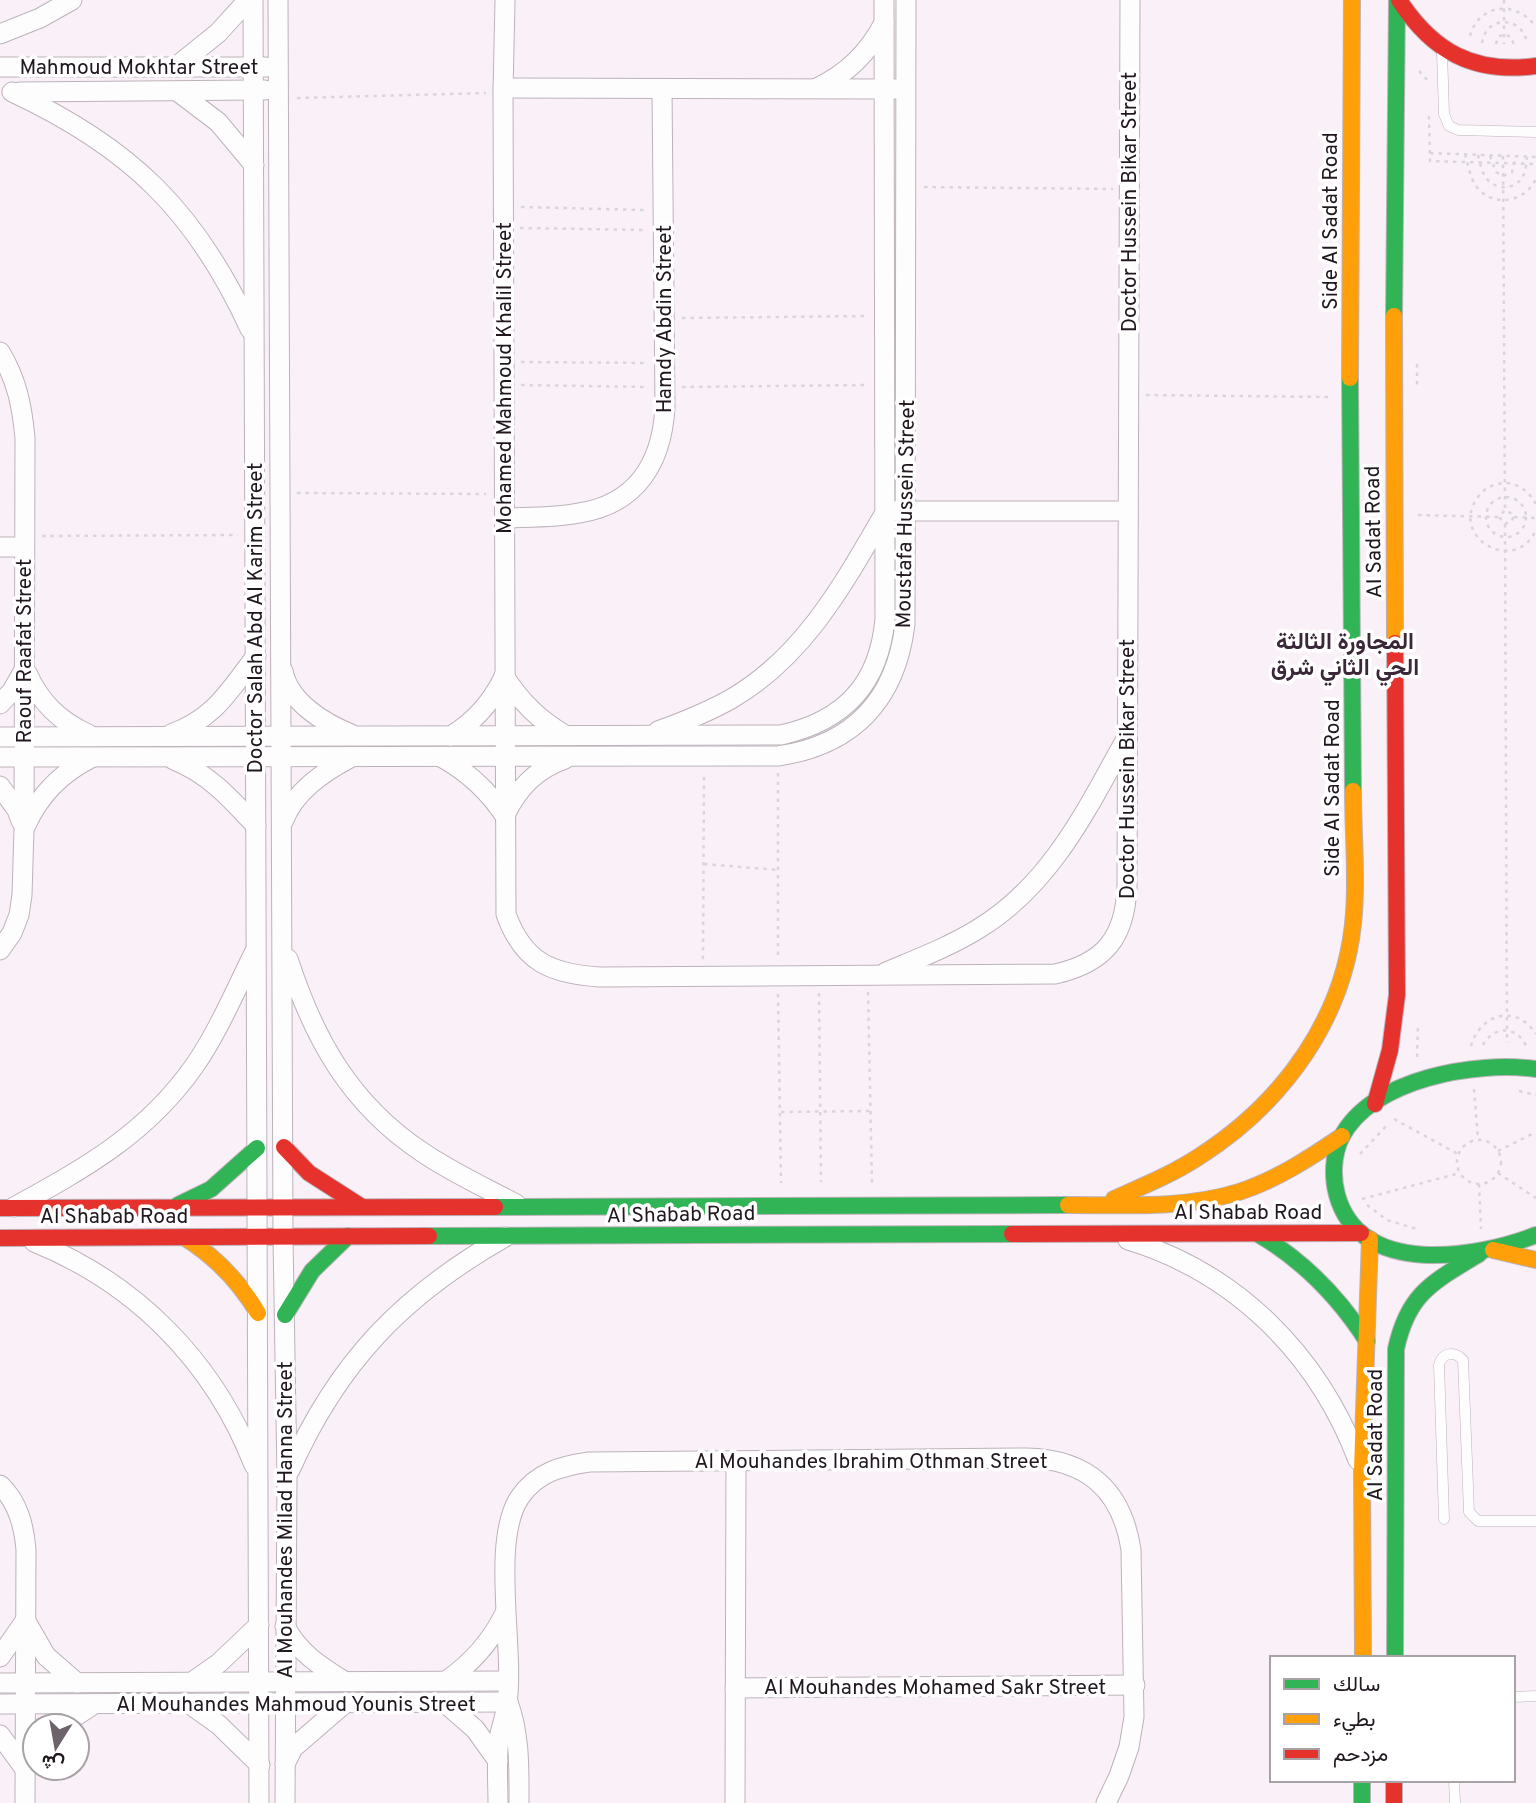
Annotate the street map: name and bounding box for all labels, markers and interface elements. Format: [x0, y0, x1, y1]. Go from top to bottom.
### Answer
street label: Mahmoud Mokhtar Street [20, 55, 258, 82]
street label: Doctor Hussein Bikar Street [1117, 72, 1144, 332]
street label: Side Al Sadat Road [1318, 132, 1345, 310]
street label: Mohamed Mahmoud Khalil Street [492, 222, 519, 534]
street label: Hamdy Abdin Street [652, 225, 679, 413]
street label: Moustafa Hussein Street [891, 399, 922, 629]
street label: Doctor Salah Abd Al Karim Street [243, 463, 270, 773]
street label: Al Sadat Road [1360, 465, 1389, 599]
street label: Raouf Raafat Street [12, 559, 39, 743]
district label: المجاورة الثالثة الحي الثاني شرق [1271, 629, 1419, 687]
street label: Doctor Hussein Bikar Street [1115, 639, 1142, 899]
street label: Side Al Sadat Road [1320, 699, 1347, 877]
street label: Al Shabab Road [1174, 1200, 1322, 1227]
street label: Al Shabab Road [606, 1201, 756, 1230]
street label: Al Shabab Road [40, 1204, 188, 1231]
street label: Al Mouhandes Milad Hanna Street [273, 1361, 300, 1679]
street label: Al Sadat Road [1363, 1369, 1390, 1501]
street label: Al Mouhandes Ibrahim Othman Street [694, 1449, 1048, 1476]
legend [1270, 1656, 1515, 1782]
text: سالك [1333, 1672, 1380, 1699]
street label: Al Mouhandes Mohamed Sakr Street [764, 1675, 1106, 1702]
street label: Al Mouhandes Mahmoud Younis Street [116, 1692, 476, 1719]
text: بطيء [1333, 1707, 1376, 1736]
north arrow [21, 1712, 91, 1782]
text: مزدحم [1333, 1742, 1388, 1769]
text: ش [39, 1748, 67, 1776]

